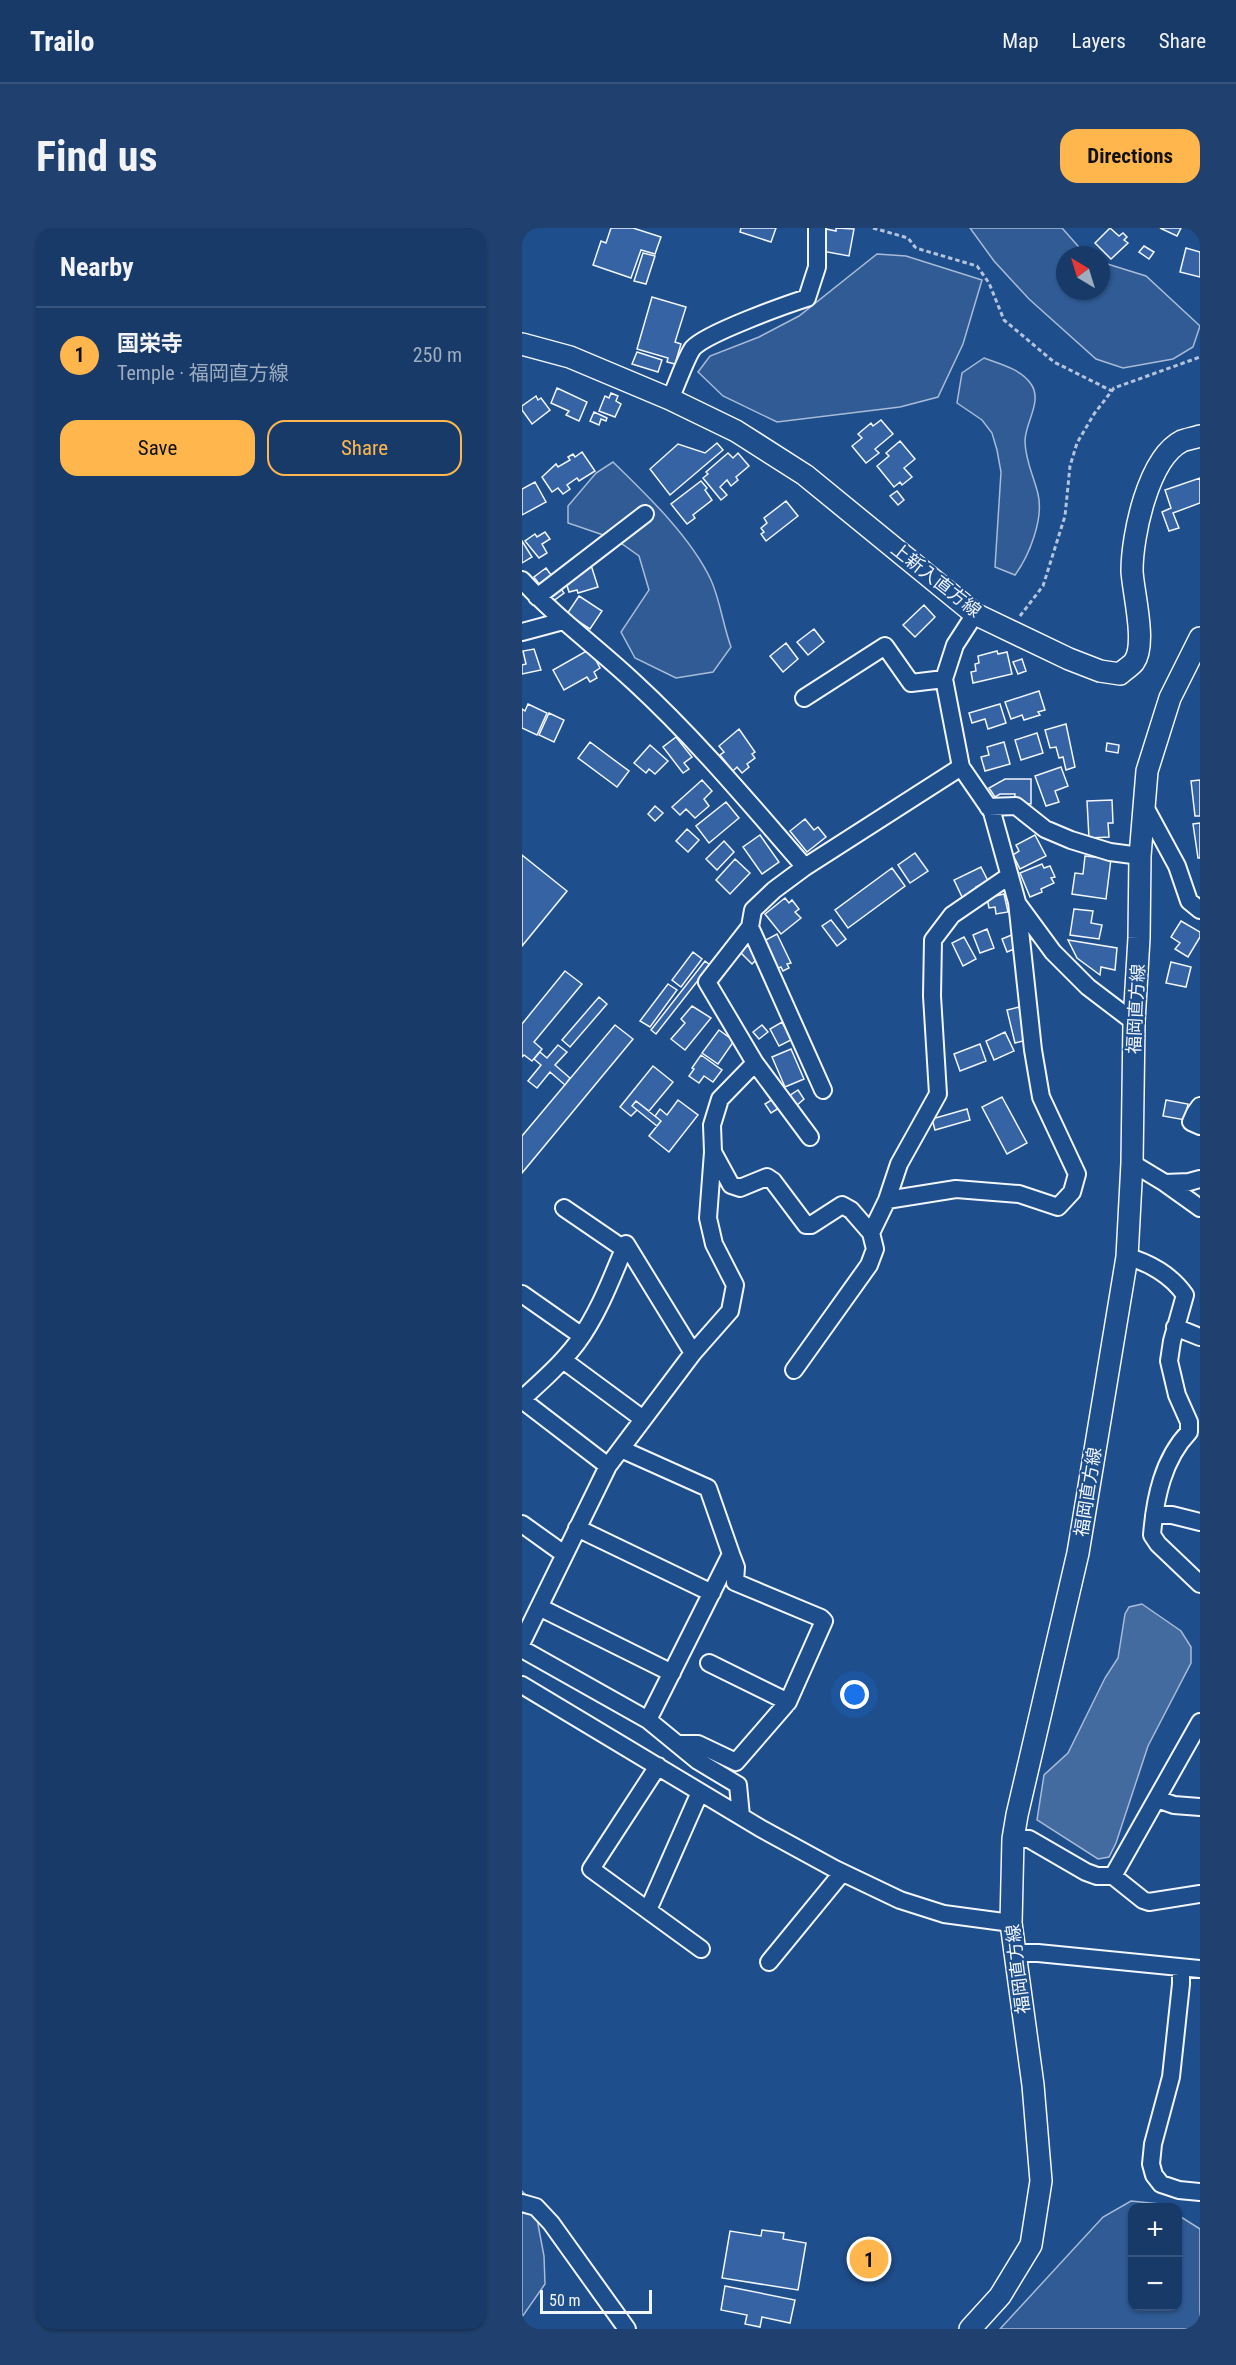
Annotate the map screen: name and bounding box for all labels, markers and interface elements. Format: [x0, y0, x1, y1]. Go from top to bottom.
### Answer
text: Trailo [30, 25, 94, 58]
text: Map [1002, 29, 1039, 53]
text: Layers [1072, 29, 1126, 53]
text: Share [1159, 29, 1206, 53]
button: Directions [1060, 129, 1200, 183]
text: Find us [36, 132, 157, 181]
north arrow [1056, 246, 1110, 300]
text: Nearby [60, 252, 134, 282]
text: 国栄寺 [117, 331, 183, 356]
text: 1 [74, 343, 85, 367]
text: 250 m [413, 343, 462, 367]
text: Temple · 福岡直方線 [117, 361, 289, 385]
button: Save [60, 420, 255, 476]
button: Share [267, 420, 462, 476]
street label: 上新入直方線 [887, 538, 985, 621]
street label: 福岡直方線 [1123, 963, 1148, 1054]
street label: 福岡直方線 [1070, 1446, 1105, 1538]
your location [840, 1680, 869, 1709]
street label: 福岡直方線 [1002, 1923, 1033, 2015]
map controls [1128, 2203, 1182, 2311]
button: + [1128, 2203, 1182, 2257]
pin: 1 [850, 2236, 888, 2282]
button: − [1128, 2257, 1182, 2311]
scale bar [540, 2287, 652, 2314]
text: 50 m [549, 2291, 581, 2310]

